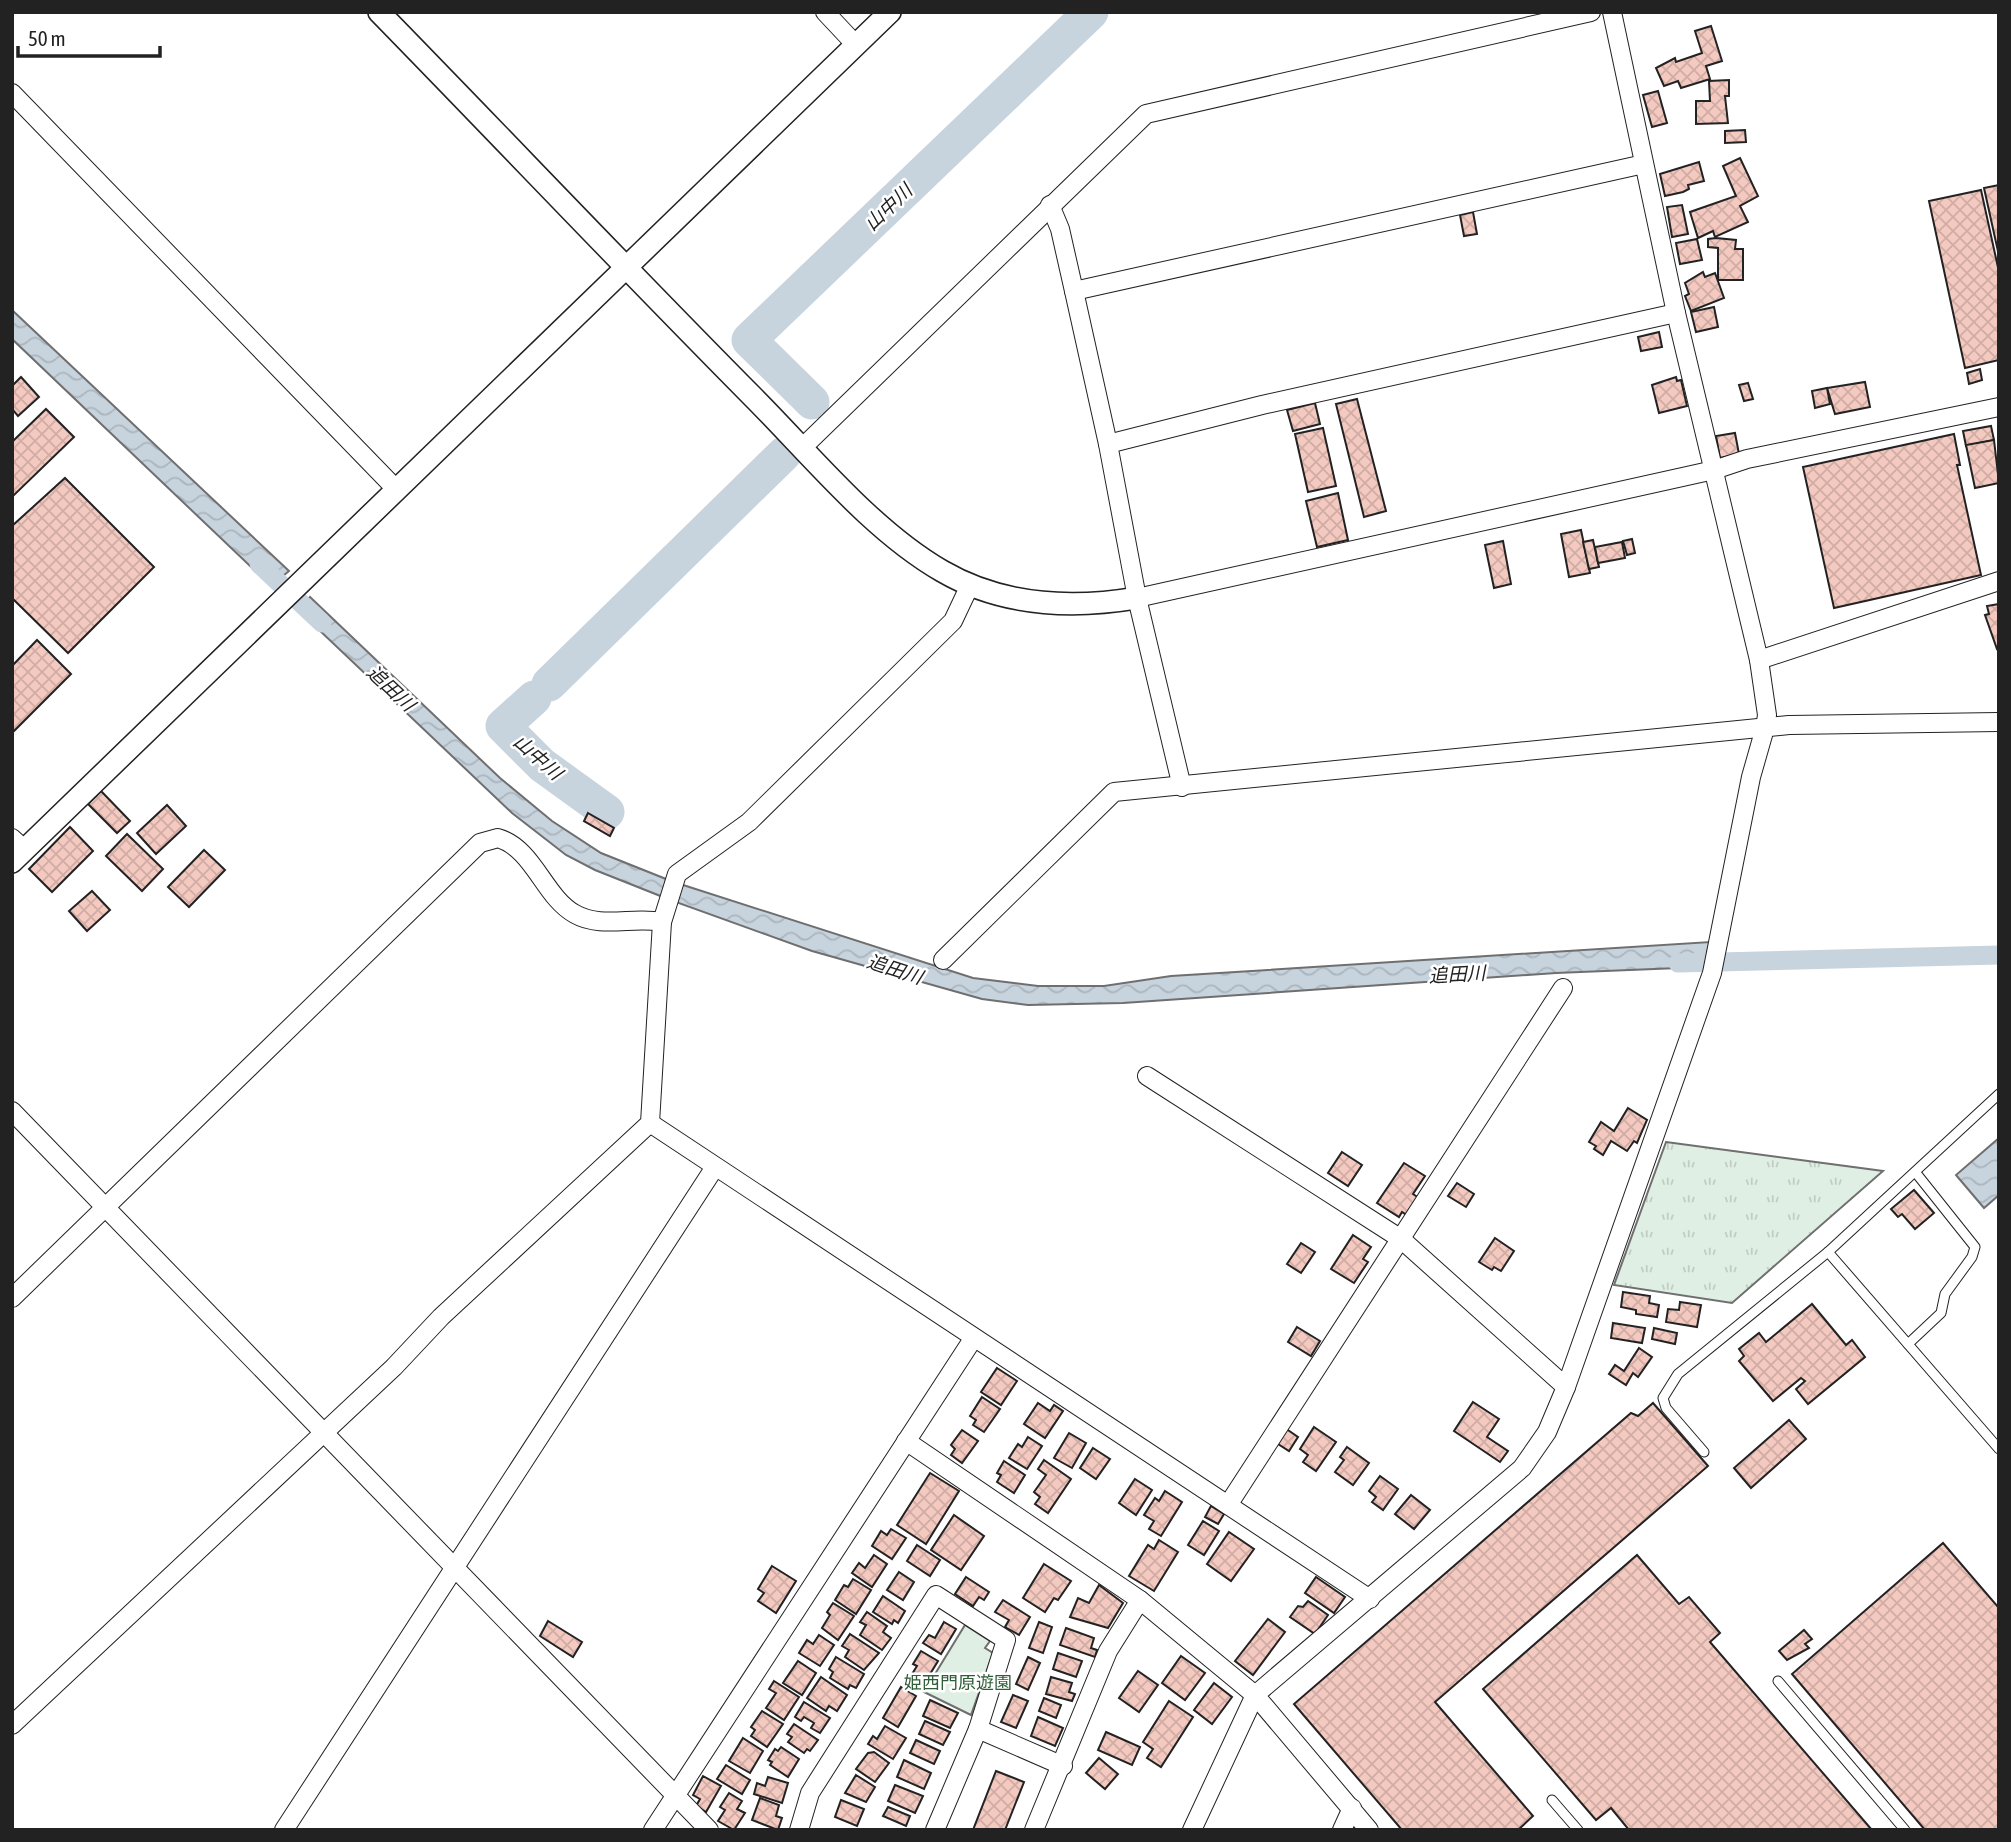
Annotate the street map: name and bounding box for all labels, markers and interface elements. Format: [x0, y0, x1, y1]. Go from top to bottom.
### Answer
scale bar [18, 14, 159, 58]
text: 50 m [28, 26, 66, 50]
water label: 山中川 [860, 178, 918, 235]
water label: 追田川 [363, 661, 421, 717]
water label: 山中川 [509, 730, 568, 785]
water label: 追田川 [864, 950, 927, 989]
water label: 追田川 [1428, 961, 1488, 986]
park label: 姫西門原遊園 [904, 1672, 1012, 1693]

